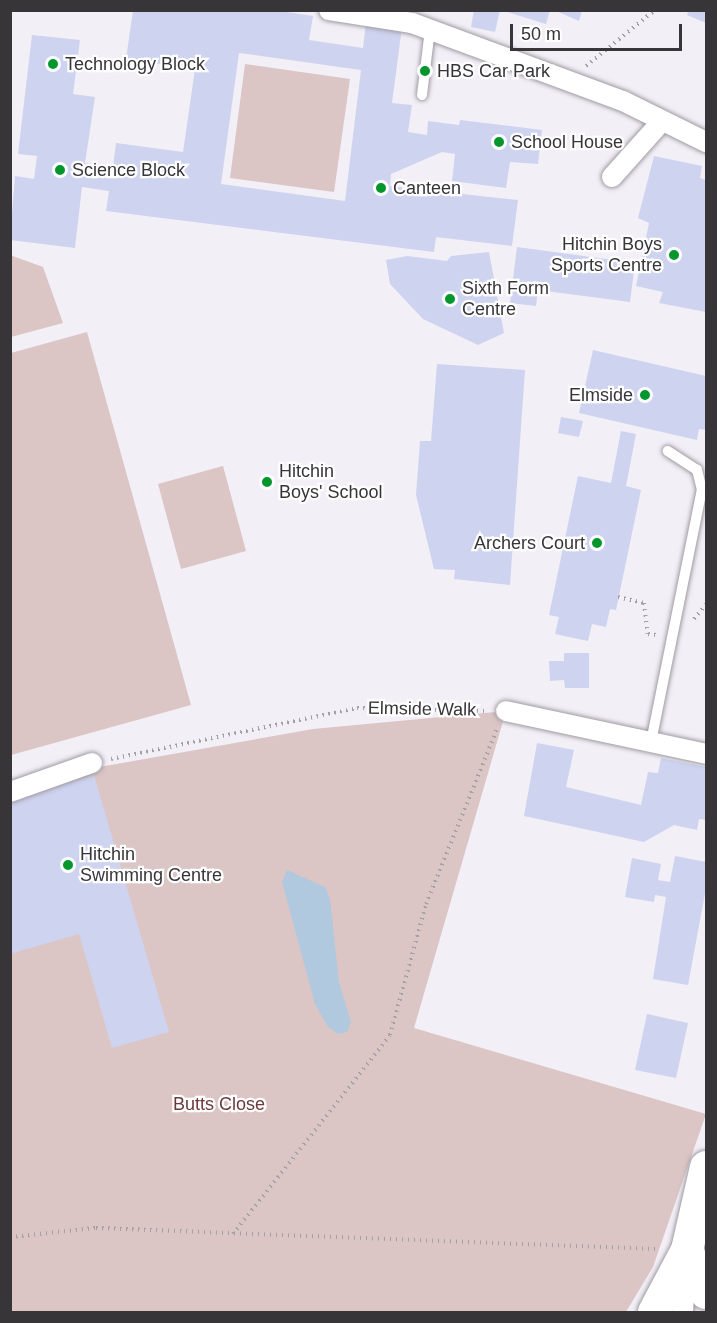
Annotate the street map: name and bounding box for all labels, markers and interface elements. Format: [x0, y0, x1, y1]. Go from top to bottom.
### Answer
scale bar [513, 12, 686, 50]
text: 50 m [521, 24, 561, 44]
place label: Technology Block [65, 53, 205, 75]
marker: Technology Block [46, 57, 60, 71]
place label: HBS Car Park [437, 60, 550, 82]
marker: HBS Car Park [418, 64, 432, 78]
place label: School House [511, 131, 623, 153]
marker: School House [492, 135, 506, 149]
place label: Science Block [72, 159, 185, 181]
marker: Science Block [53, 163, 67, 177]
place label: Canteen [393, 177, 461, 199]
marker: Canteen [374, 181, 388, 195]
place label: Hitchin Boys Sports Centre [551, 234, 662, 276]
marker: Hitchin Boys Sports Centre [667, 248, 681, 262]
place label: Sixth Form Centre [462, 278, 549, 320]
marker: Sixth Form Centre [443, 292, 457, 306]
place label: Elmside [569, 384, 633, 406]
marker: Elmside [638, 388, 652, 402]
place label: Hitchin Boys' School [279, 461, 382, 504]
marker: Hitchin Boys' School [260, 475, 274, 489]
place label: Archers Court [474, 532, 585, 554]
marker: Archers Court [590, 536, 604, 550]
street label: Elmside Walk [368, 697, 476, 721]
place label: Hitchin Swimming Centre [80, 844, 222, 886]
marker: Hitchin Swimming Centre [61, 858, 75, 872]
park label: Butts Close [173, 1093, 265, 1115]

